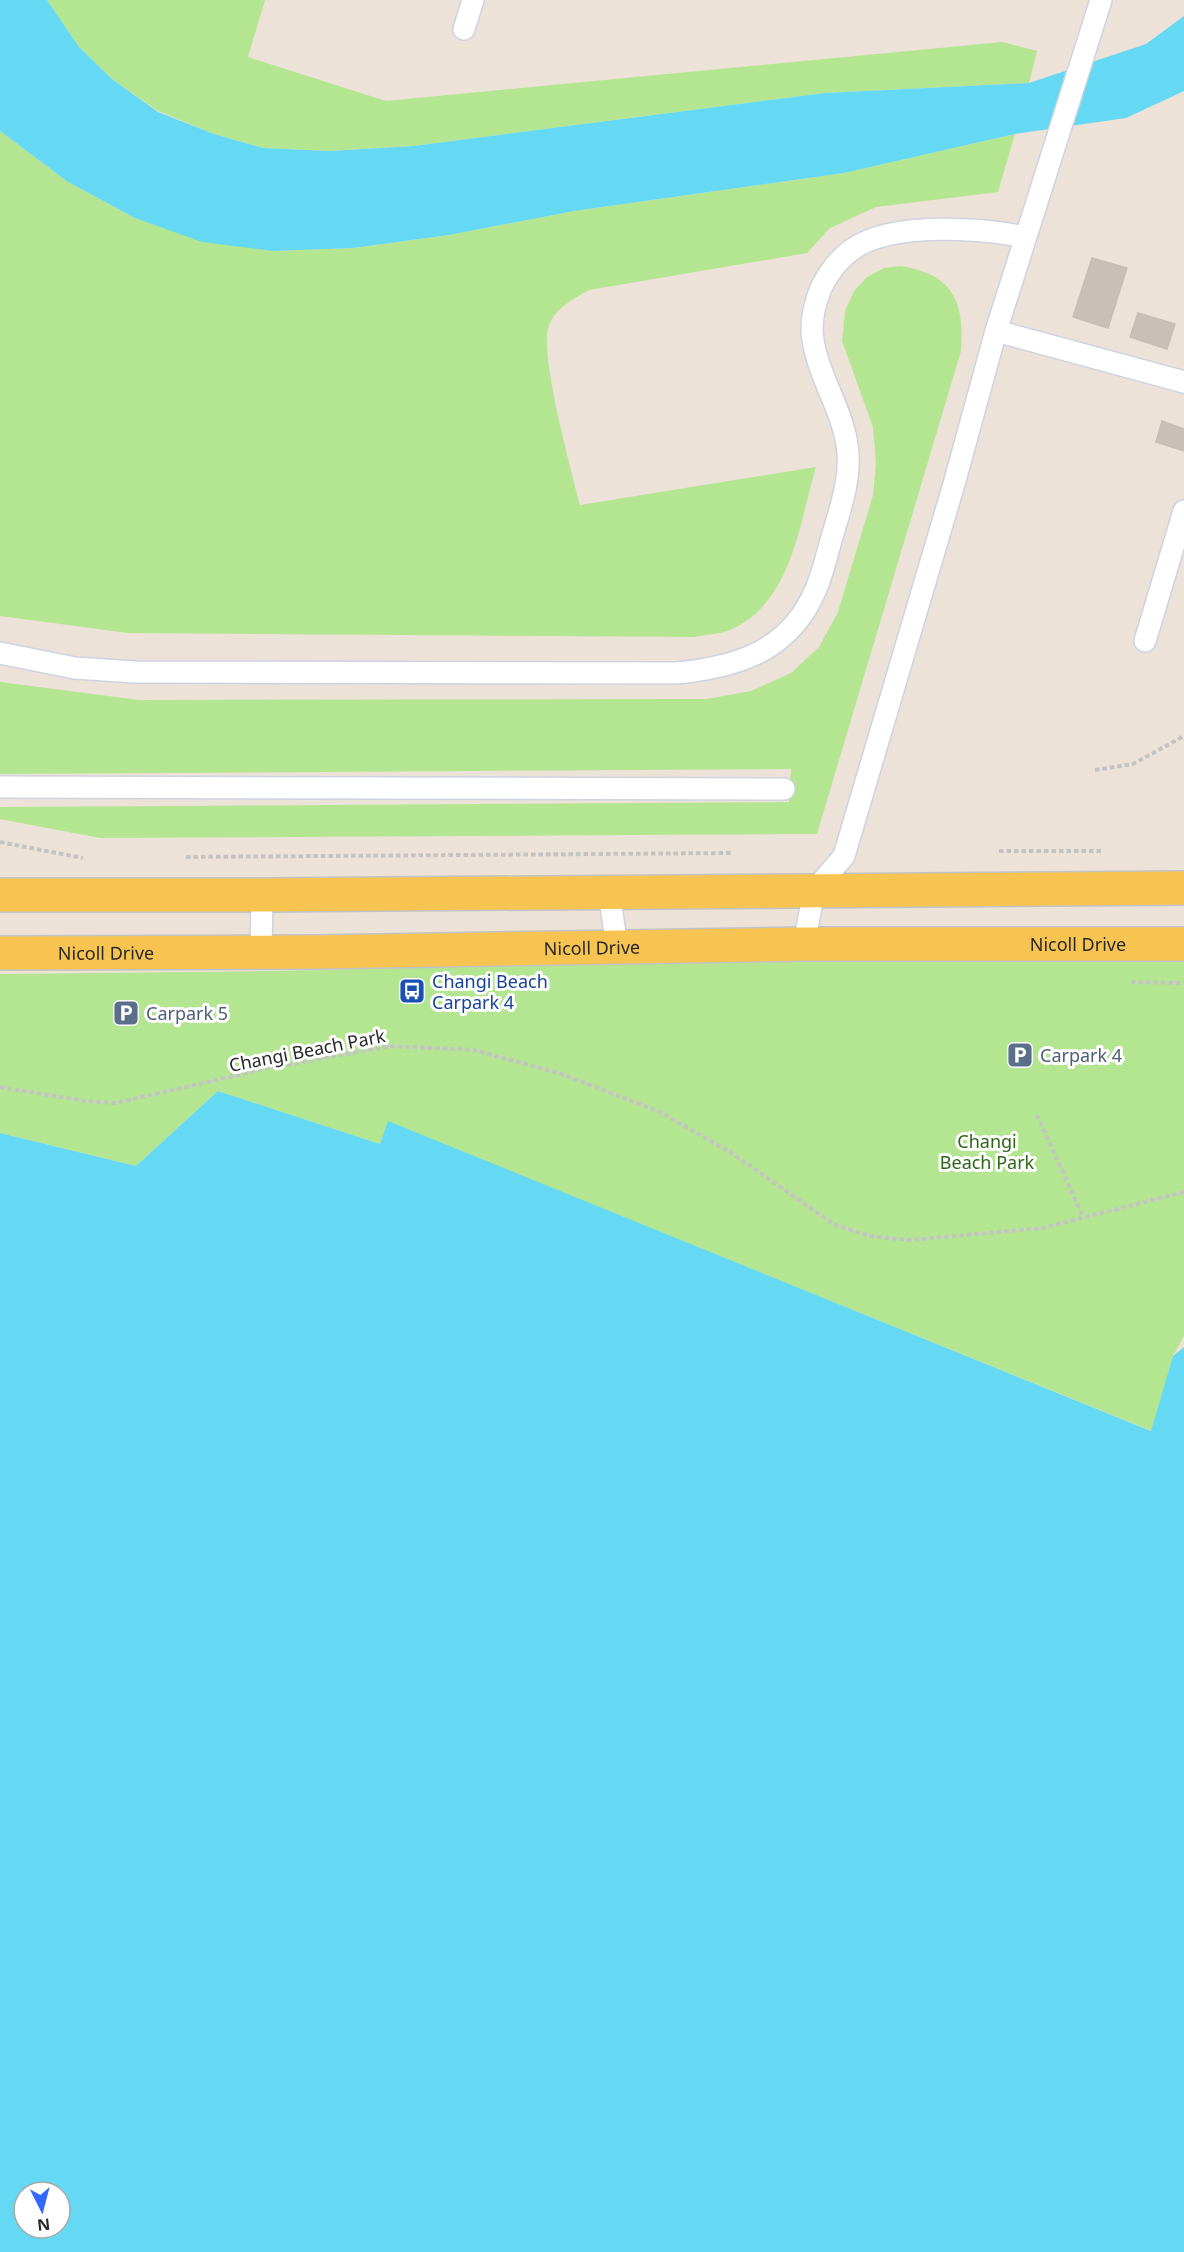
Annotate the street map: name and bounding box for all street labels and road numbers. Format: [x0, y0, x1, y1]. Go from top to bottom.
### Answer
street label: Nicoll Drive [1030, 932, 1126, 956]
street label: Nicoll Drive [544, 935, 640, 960]
street label: Nicoll Drive [58, 941, 154, 965]
street label: Changi Beach Park [227, 1023, 387, 1077]

